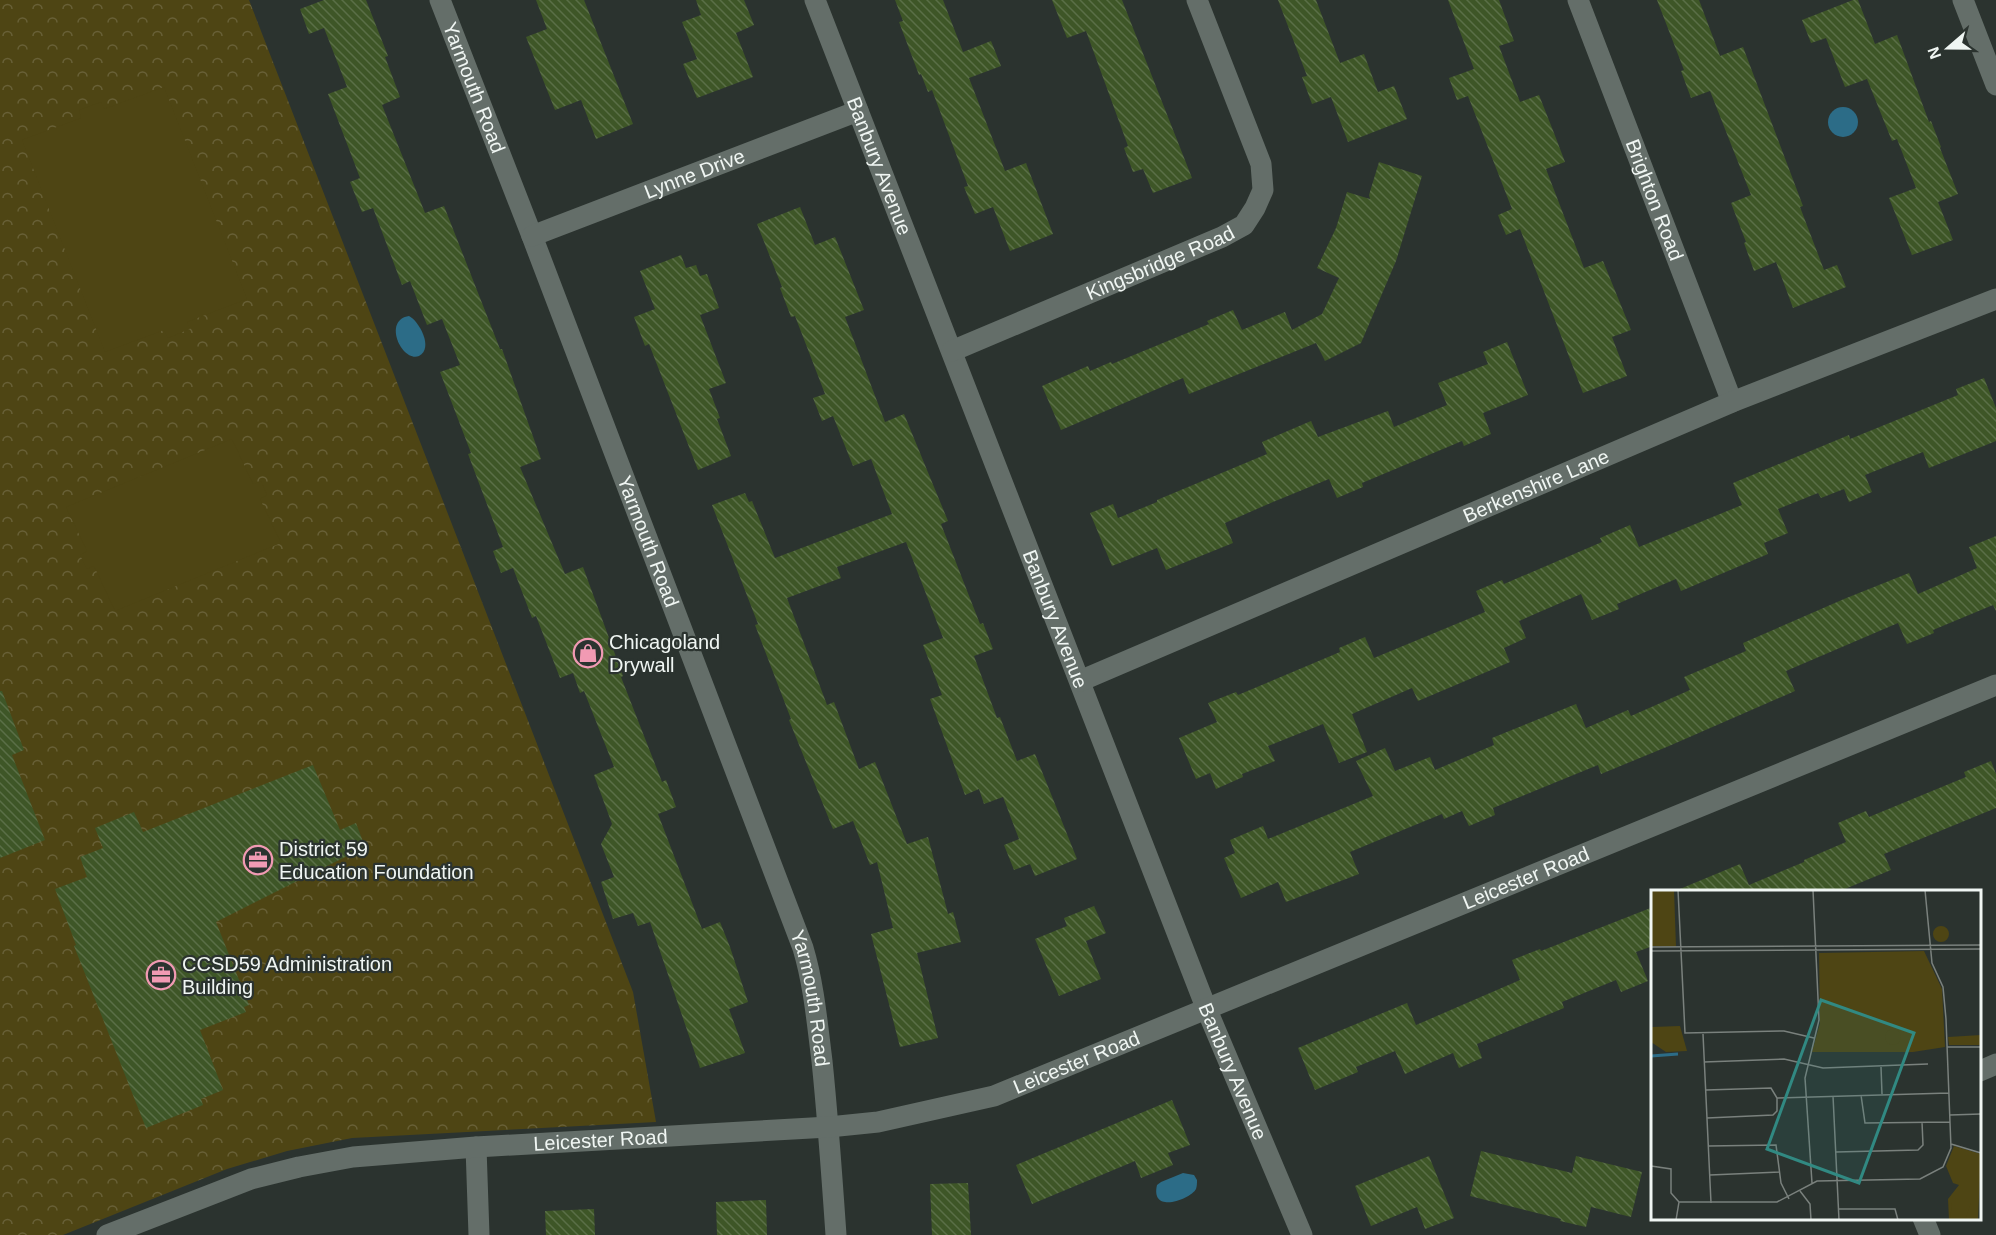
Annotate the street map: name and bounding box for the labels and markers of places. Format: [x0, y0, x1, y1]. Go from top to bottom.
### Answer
place label: Chicagoland Drywall [609, 631, 720, 676]
shop icon: Chicagoland Drywall [572, 637, 604, 669]
place label: District 59 Education Foundation [279, 838, 474, 883]
office icon: District 59 Education Foundation [242, 844, 274, 876]
place label: CCSD59 Administration Building [182, 953, 392, 998]
office icon: CCSD59 Administration Building [145, 959, 177, 991]

